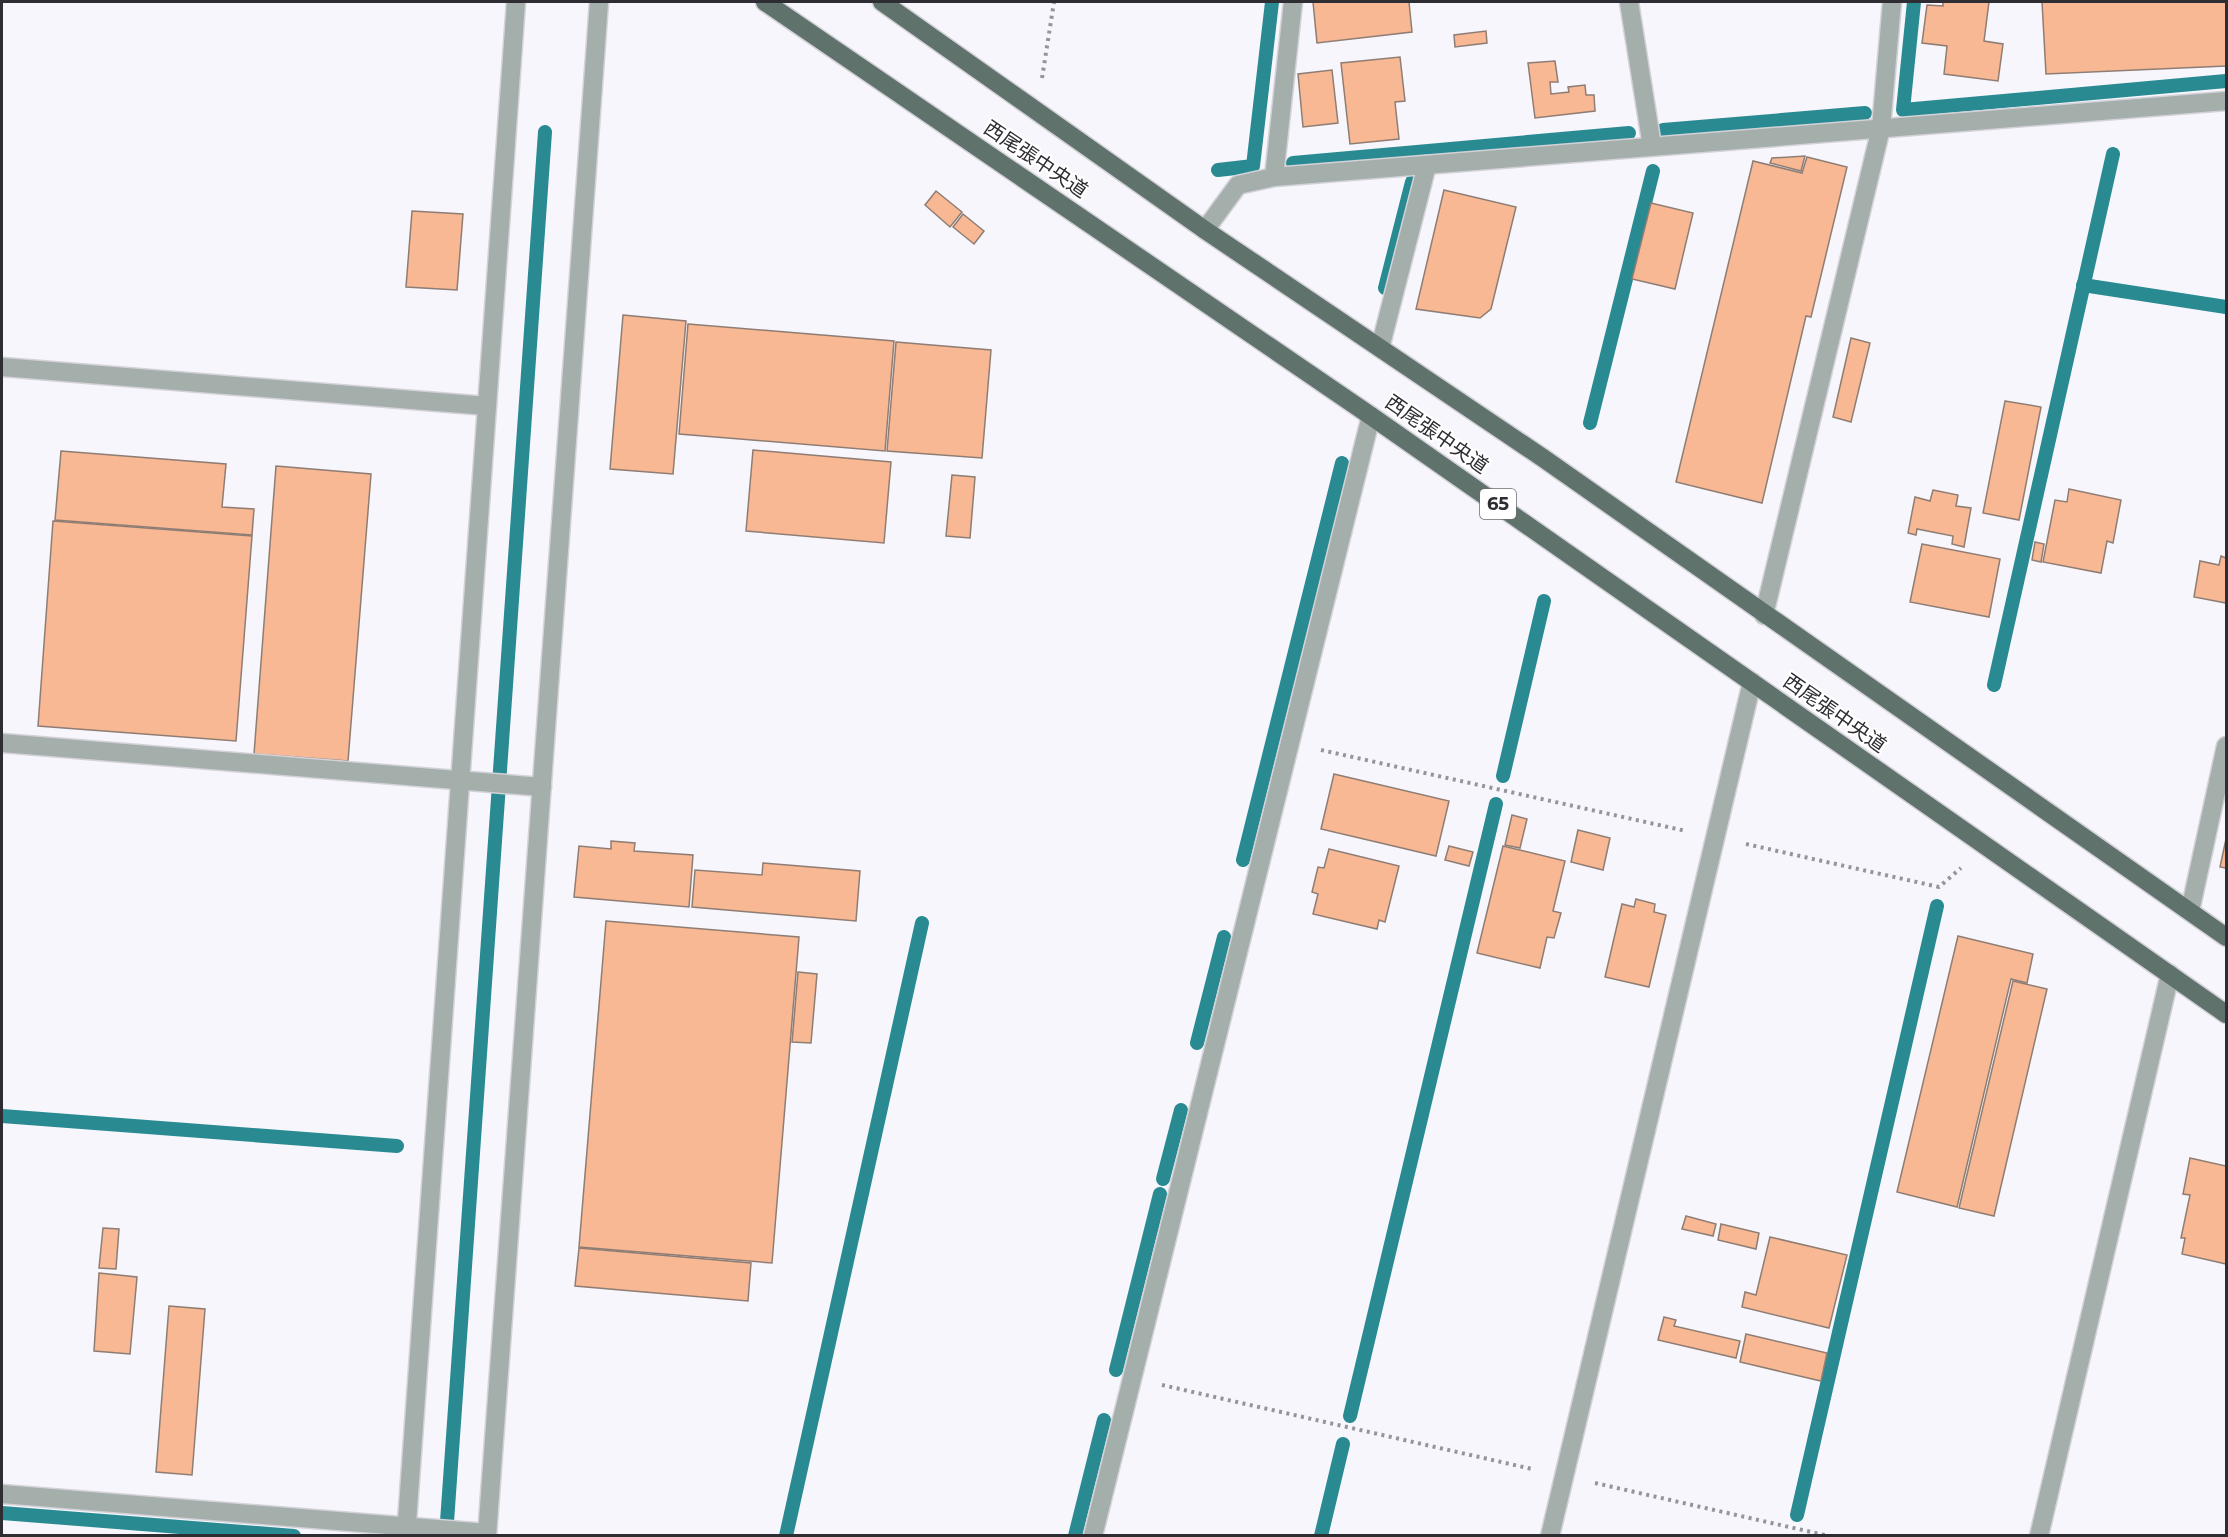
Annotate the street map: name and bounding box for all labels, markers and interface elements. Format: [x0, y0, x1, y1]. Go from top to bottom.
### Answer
street label: 西尾張中央道 [980, 115, 1092, 203]
street label: 西尾張中央道 [1381, 390, 1493, 478]
road number: 65 [1480, 489, 1516, 519]
street label: 西尾張中央道 [1779, 669, 1891, 757]

